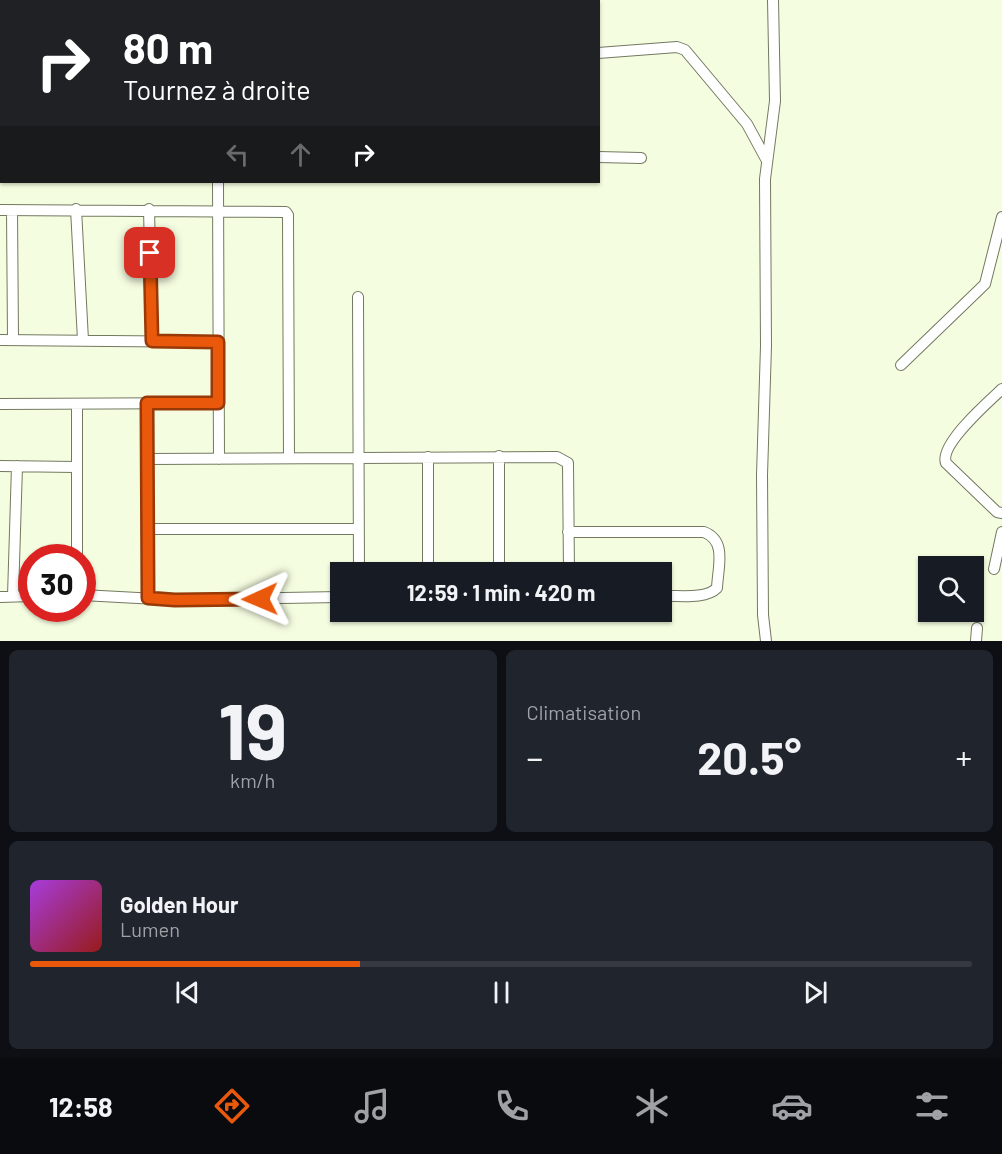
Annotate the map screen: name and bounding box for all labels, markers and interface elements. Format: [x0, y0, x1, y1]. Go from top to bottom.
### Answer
text: 80 m [123, 22, 213, 72]
icon: right [24, 24, 102, 102]
text: Tournez à droite [123, 73, 311, 105]
icon: left [221, 138, 254, 171]
icon: ahead [284, 138, 317, 171]
icon: right [347, 138, 380, 171]
pin [124, 227, 175, 278]
icon: arrive [133, 236, 166, 269]
speed limit sign: 30 [18, 544, 96, 622]
map controls [918, 556, 984, 622]
button: search [918, 556, 984, 622]
position arrow [228, 567, 292, 631]
text: 12:59 · 1 min · 420 m [407, 579, 595, 605]
text: 19 [218, 682, 287, 776]
text: Climatisation [527, 700, 641, 724]
text: 20.5° [697, 730, 801, 784]
text: − [527, 737, 543, 777]
text: + [956, 737, 972, 777]
text: km/h [230, 768, 275, 792]
text: Golden Hour [120, 891, 238, 917]
text: Lumen [120, 917, 180, 941]
icon: previous [171, 976, 204, 1009]
icon: pause [485, 976, 518, 1009]
icon: next [799, 976, 832, 1009]
icon: directions [211, 1085, 253, 1127]
icon: music [351, 1085, 393, 1127]
icon: phone [491, 1085, 533, 1127]
icon: climate [631, 1085, 673, 1127]
icon: car [771, 1085, 813, 1127]
icon: filters [911, 1085, 953, 1127]
text: 12:58 [49, 1090, 113, 1122]

